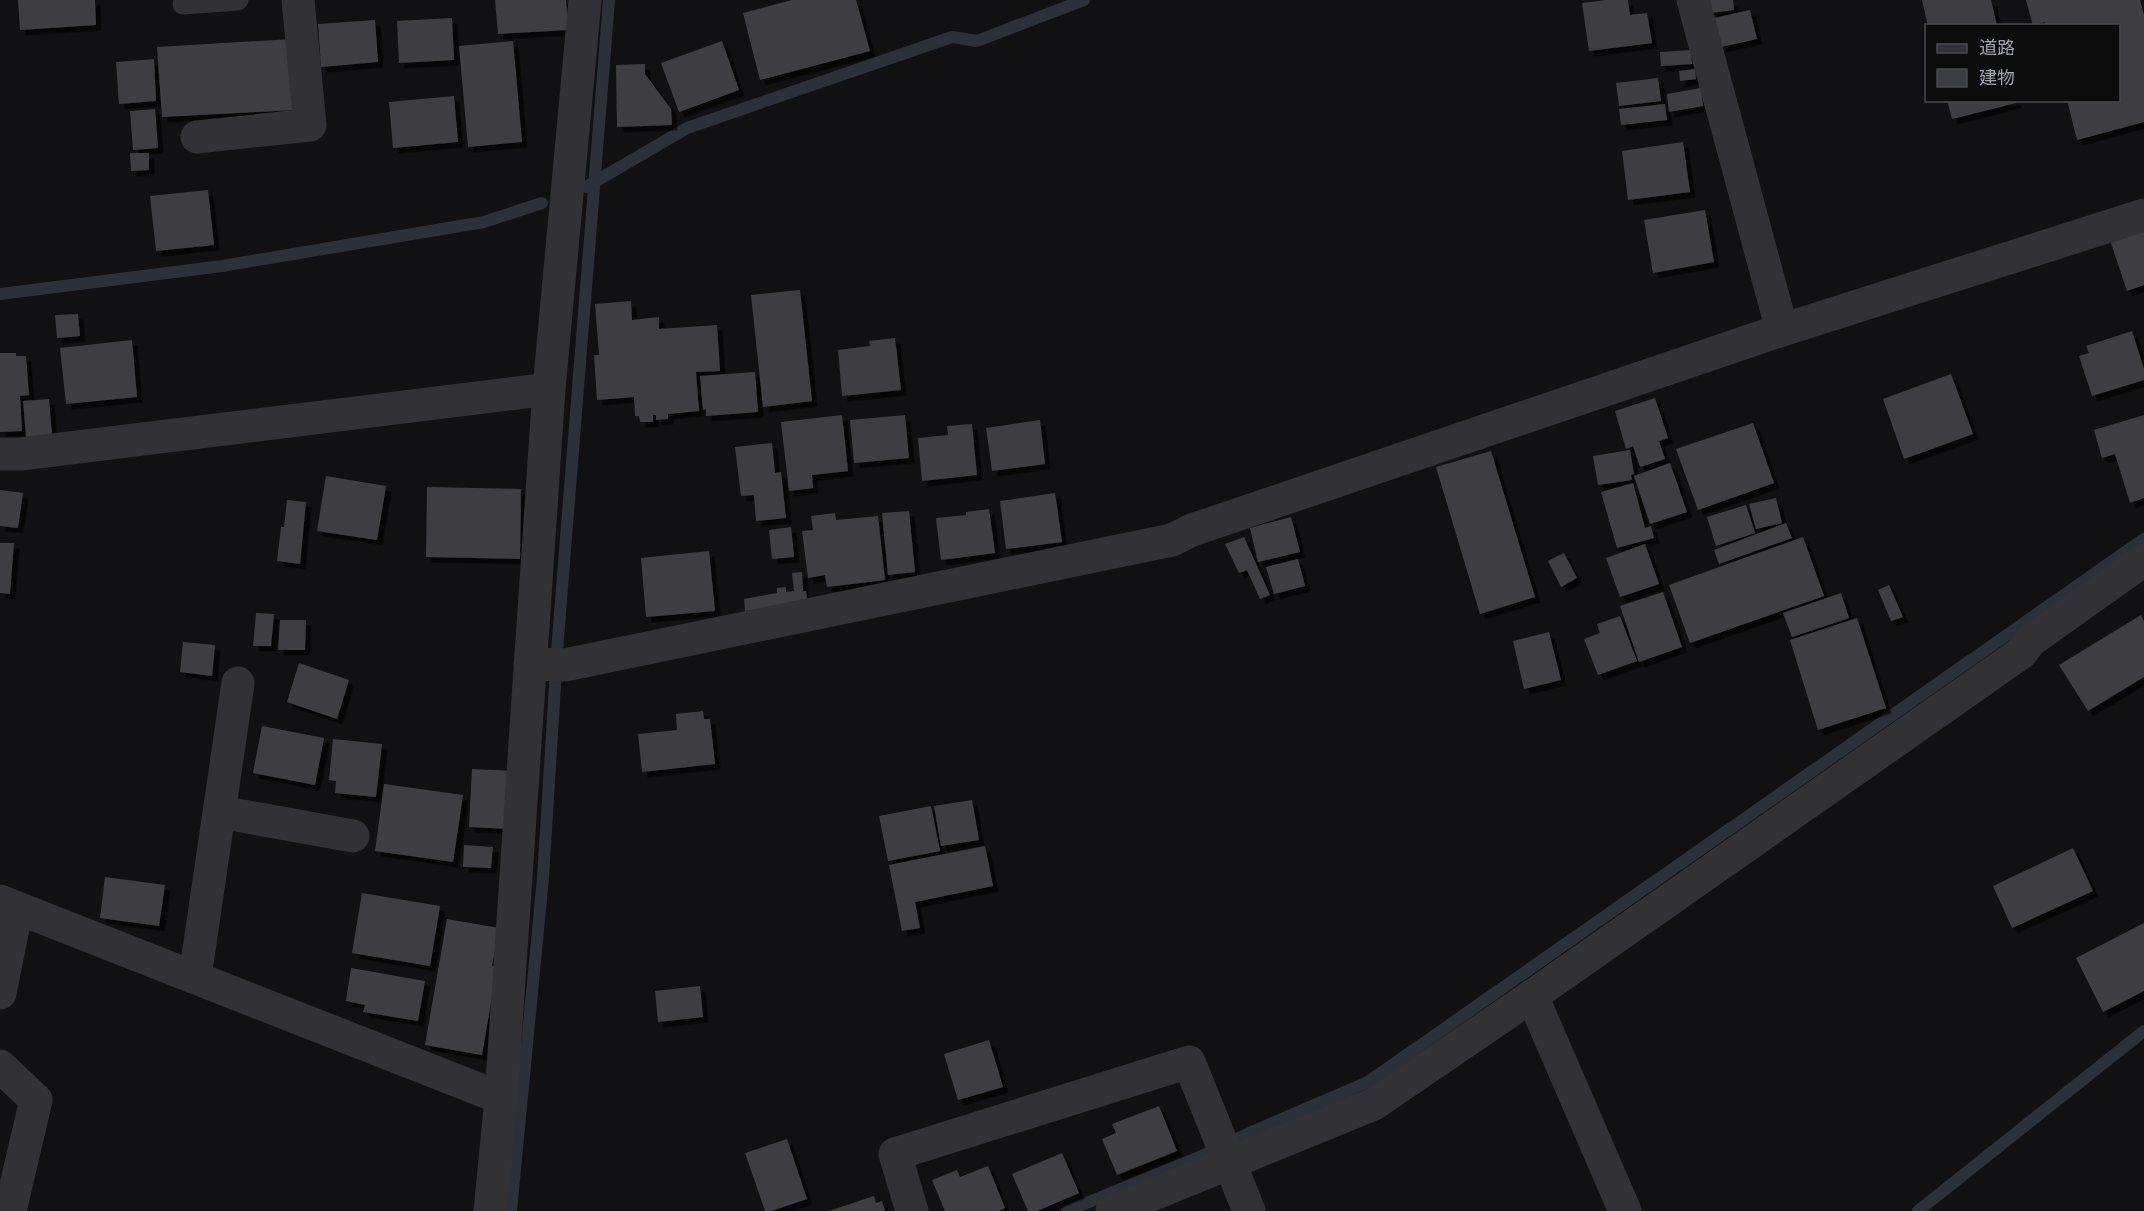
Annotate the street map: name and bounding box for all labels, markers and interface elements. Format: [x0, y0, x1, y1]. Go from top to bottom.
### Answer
legend [1925, 24, 2120, 102]
text: 道路 [1979, 36, 2015, 59]
text: 建物 [1979, 66, 2015, 89]

